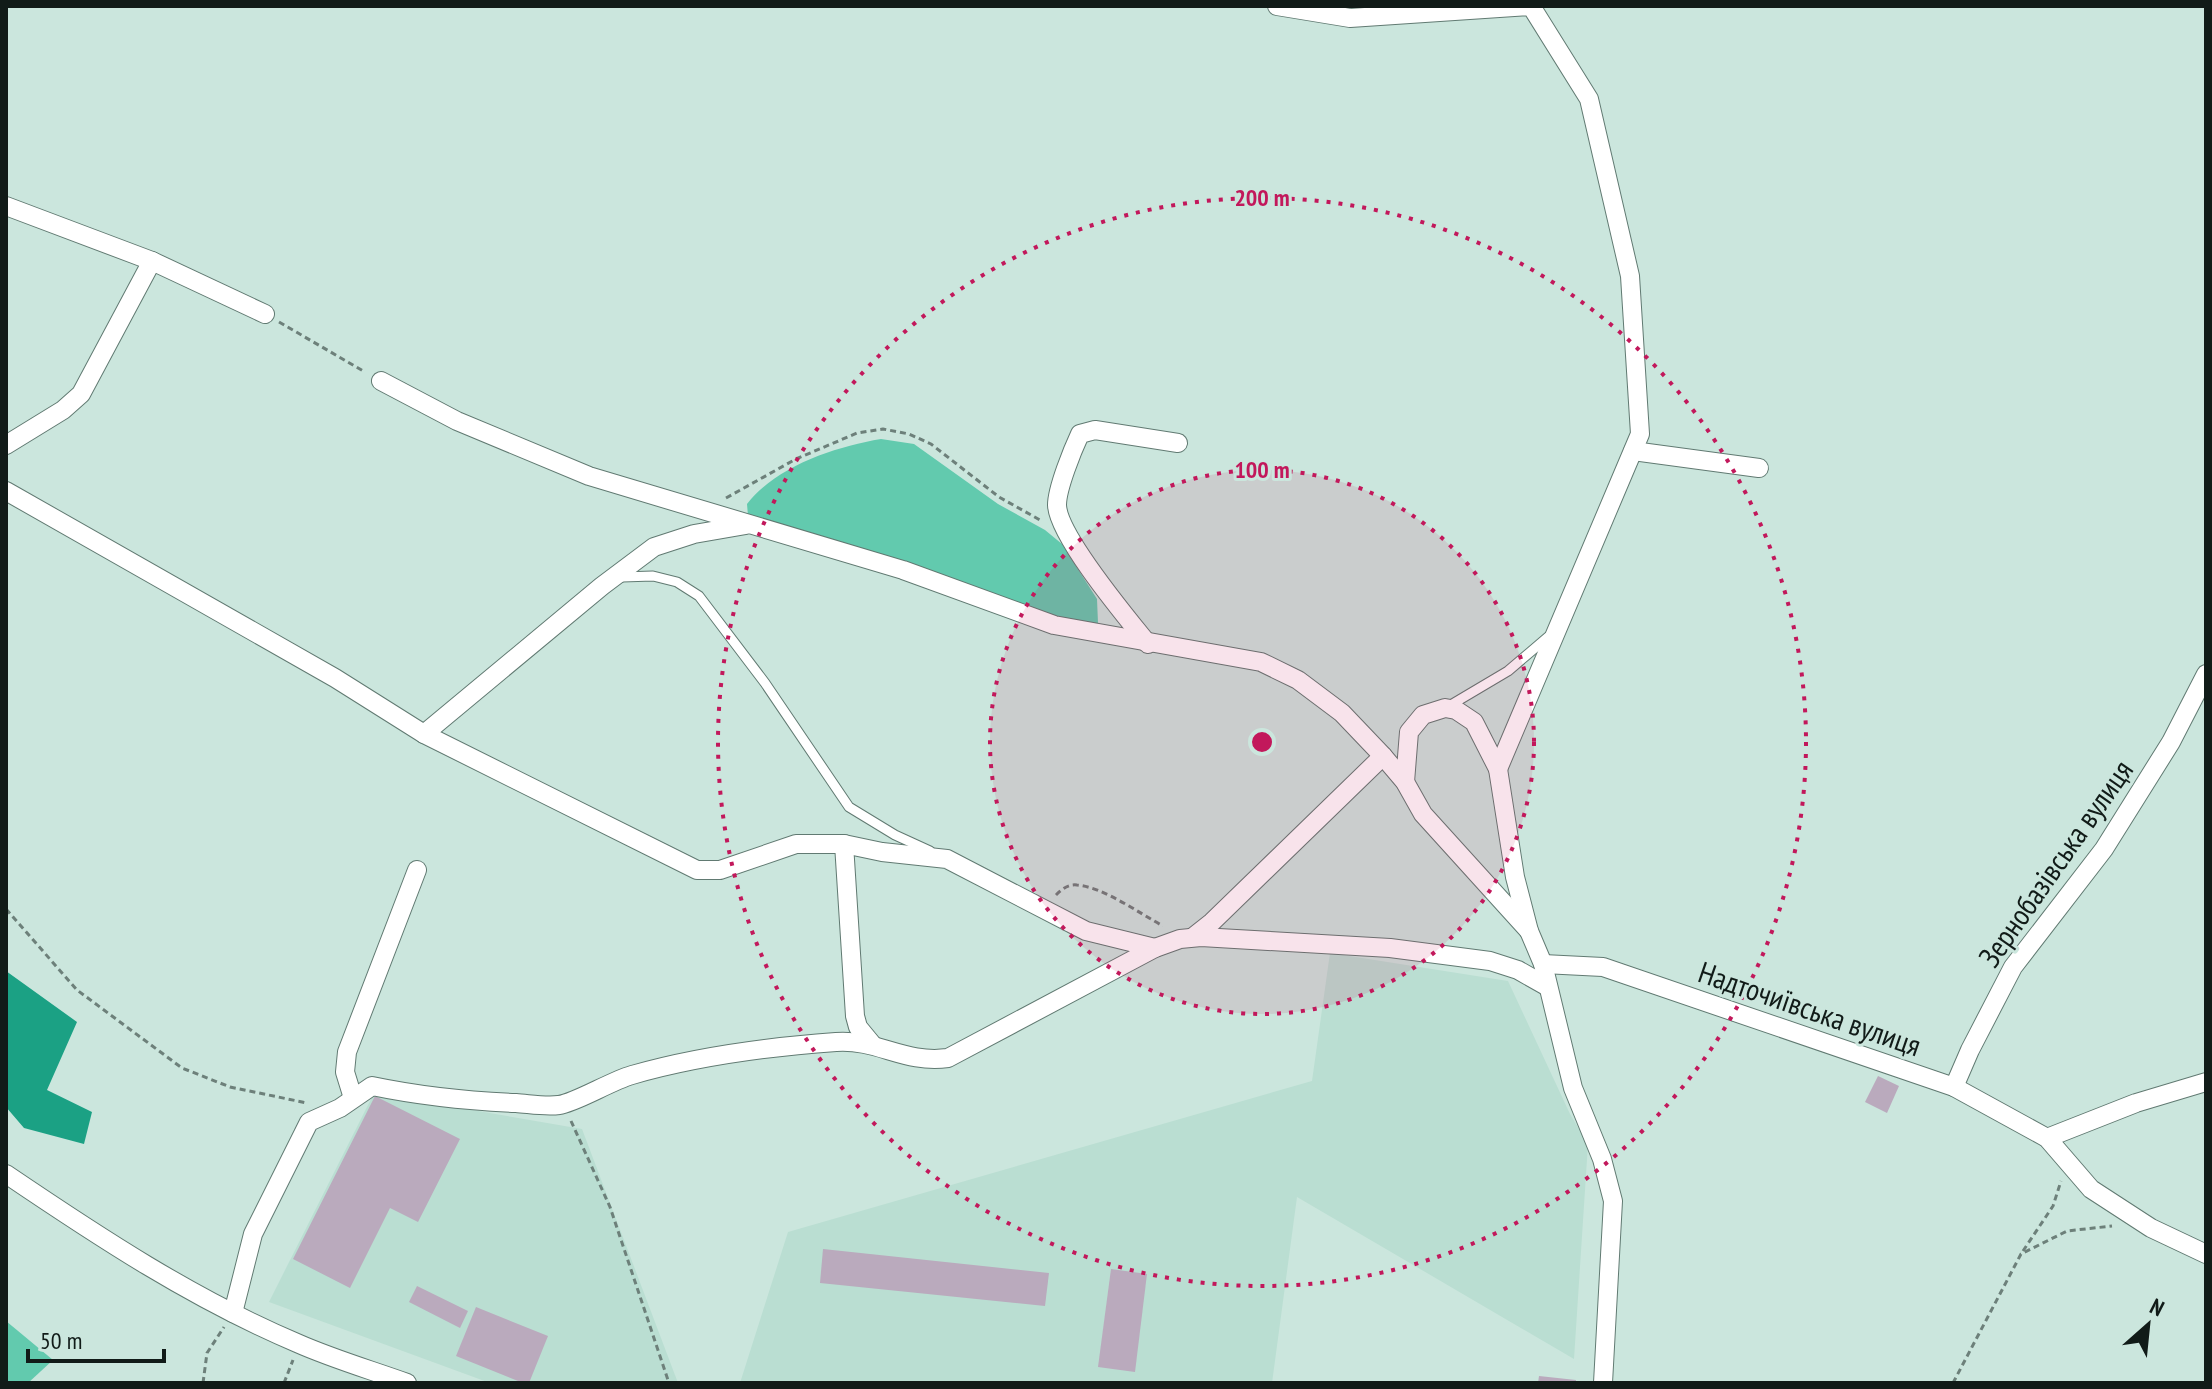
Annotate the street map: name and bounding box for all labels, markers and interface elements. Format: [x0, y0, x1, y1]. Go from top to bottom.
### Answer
text: 200 m [1234, 182, 1290, 213]
text: 100 m [1234, 454, 1290, 485]
centre of rings [1248, 728, 1276, 756]
street label: Зернобазівська вулиця [1969, 752, 2141, 974]
street label: Надточиївська вулиця [1694, 952, 1926, 1064]
north arrow [2108, 1285, 2188, 1365]
text: N [2145, 1292, 2169, 1322]
scale bar [28, 1313, 164, 1363]
text: 50 m [40, 1325, 82, 1356]

